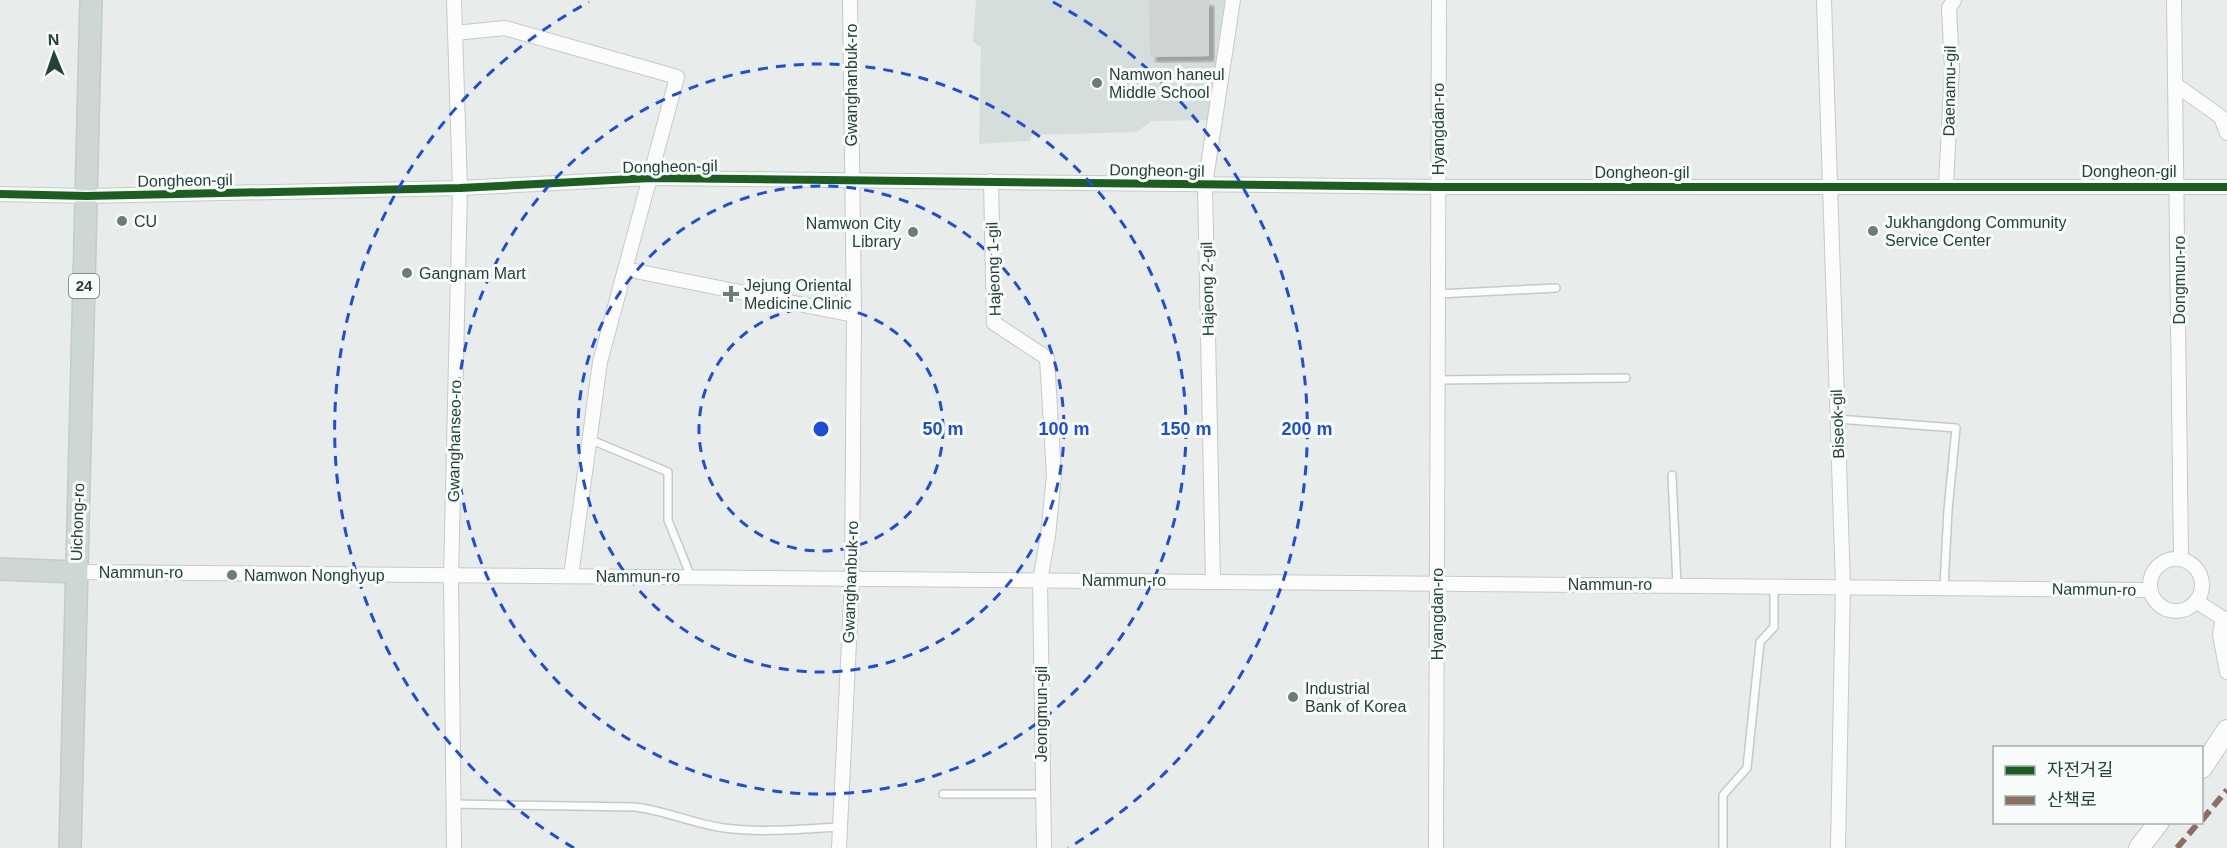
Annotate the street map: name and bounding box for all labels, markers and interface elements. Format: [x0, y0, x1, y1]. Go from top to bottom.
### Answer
north arrow [24, 24, 84, 84]
street label: Gwanghanbuk-ro [843, 24, 860, 146]
text: N [47, 31, 60, 48]
street label: Daenamu-gil [1940, 46, 1959, 137]
place label: Namwon haneul Middle School [1109, 66, 1225, 101]
marker: Namwon haneul Middle School [1090, 76, 1104, 90]
street label: Hyangdan-ro [1430, 83, 1447, 175]
street label: Dongheon-gil [622, 157, 718, 176]
street label: Dongheon-gil [1109, 161, 1205, 180]
street label: Dongheon-gil [2081, 163, 2177, 180]
street label: Dongheon-gil [1594, 164, 1690, 181]
street label: Dongheon-gil [137, 171, 233, 190]
place label: CU [134, 213, 157, 230]
marker: CU [115, 214, 129, 228]
place label: Jukhangdong Community Service Center [1885, 214, 2066, 249]
place label: Namwon City Library [806, 215, 901, 250]
street label: Hajeong 1-gil [983, 222, 1004, 316]
marker: Jukhangdong Community Service Center [1866, 224, 1880, 238]
marker: Namwon City Library [906, 225, 920, 239]
street label: Dongmun-ro [2171, 235, 2188, 324]
street label: Hajeong 2-gil [1198, 242, 1217, 336]
place label: Gangnam Mart [419, 265, 526, 282]
marker: Gangnam Mart [400, 266, 414, 280]
road number: 24 [69, 274, 99, 298]
place label: Jejung Oriental Medicine Clinic [744, 277, 852, 312]
marker: Jejung Oriental Medicine Clinic [722, 285, 740, 303]
street label: Gwanghanseo-ro [445, 379, 464, 503]
street label: Biseok-gil [1828, 389, 1847, 459]
centre of rings [811, 419, 831, 439]
text: 50 m [922, 419, 964, 439]
text: 100 m [1038, 419, 1090, 439]
text: 150 m [1160, 419, 1212, 439]
text: 200 m [1281, 419, 1333, 439]
street label: Uichong-ro [68, 483, 87, 561]
street label: Gwanghanbuk-ro [840, 520, 861, 644]
street label: Nammun-ro [99, 564, 183, 581]
place label: Namwon Nonghyup [244, 567, 385, 584]
marker: Namwon Nonghyup [225, 568, 239, 582]
street label: Nammun-ro [596, 568, 680, 585]
street label: Hyangdan-ro [1429, 568, 1446, 660]
street label: Nammun-ro [1082, 572, 1166, 589]
street label: Nammun-ro [1568, 576, 1652, 593]
street label: Nammun-ro [2052, 580, 2136, 599]
street label: Jeongmun-gil [1033, 666, 1050, 762]
place label: Industrial Bank of Korea [1305, 680, 1407, 715]
marker: Industrial Bank of Korea [1286, 690, 1300, 704]
legend [1993, 746, 2203, 824]
text: 자전거길 [2047, 760, 2113, 780]
text: 산책로 [2047, 790, 2097, 810]

